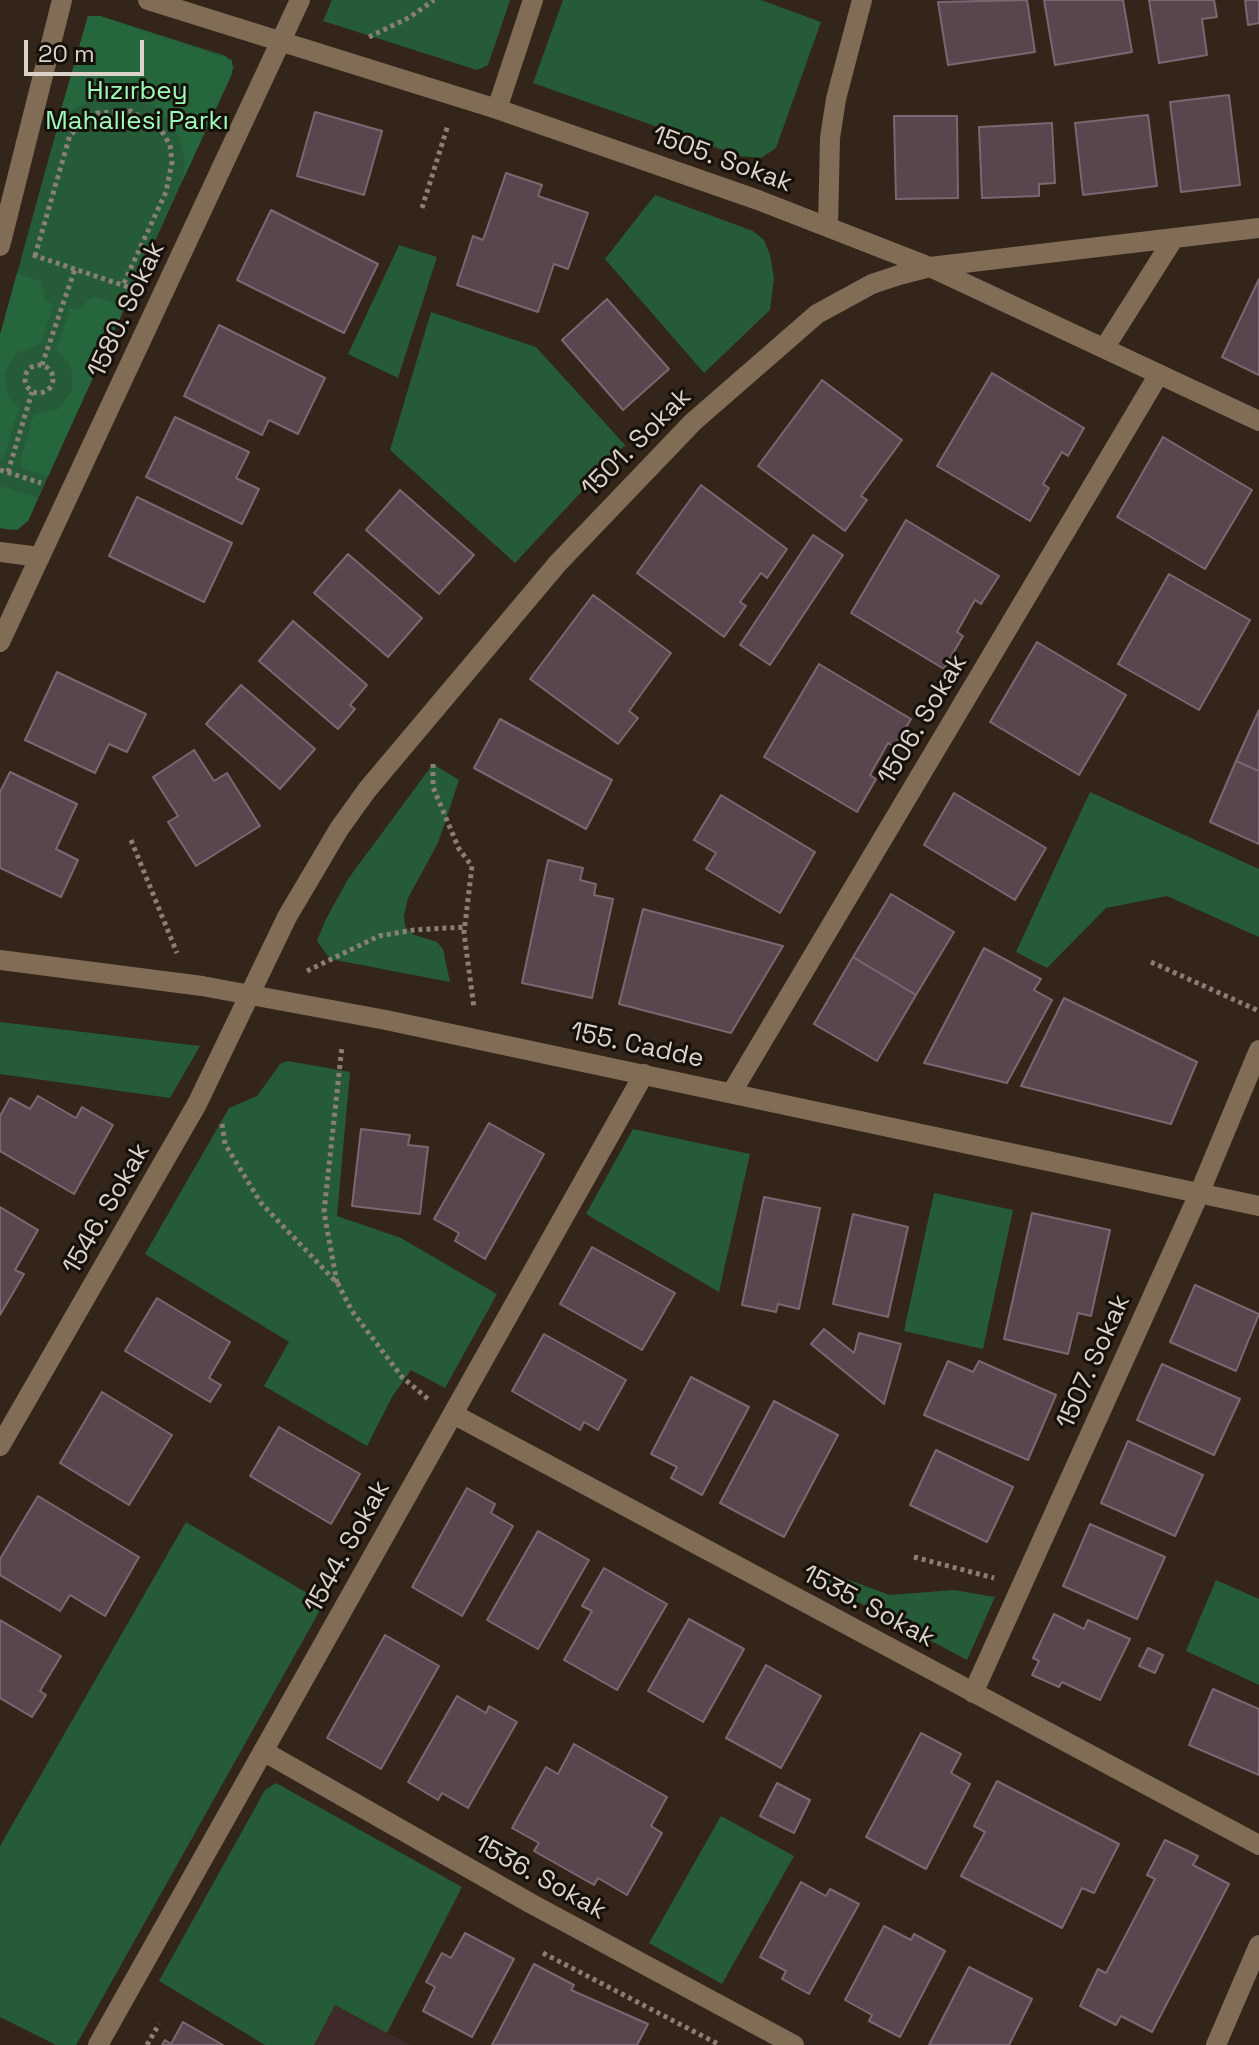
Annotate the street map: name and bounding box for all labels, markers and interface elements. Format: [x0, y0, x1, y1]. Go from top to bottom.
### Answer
scale bar [28, 24, 148, 74]
text: 20 m [38, 38, 95, 69]
park label: Hızırbey Mahallesi Parkı [45, 76, 229, 138]
street label: 1505. Sokak [648, 120, 796, 200]
street label: 1580. Sokak [82, 237, 172, 383]
street label: 1501. Sokak [576, 382, 698, 504]
street label: 1506. Sokak [872, 649, 974, 791]
street label: 155. Cadde [568, 1017, 706, 1075]
street label: 1546. Sokak [57, 1138, 157, 1280]
street label: 1507. Sokak [1051, 1290, 1137, 1434]
street label: 1544. Sokak [299, 1475, 397, 1619]
street label: 1535. Sokak [796, 1559, 940, 1655]
street label: 1536. Sokak [469, 1829, 611, 1927]

